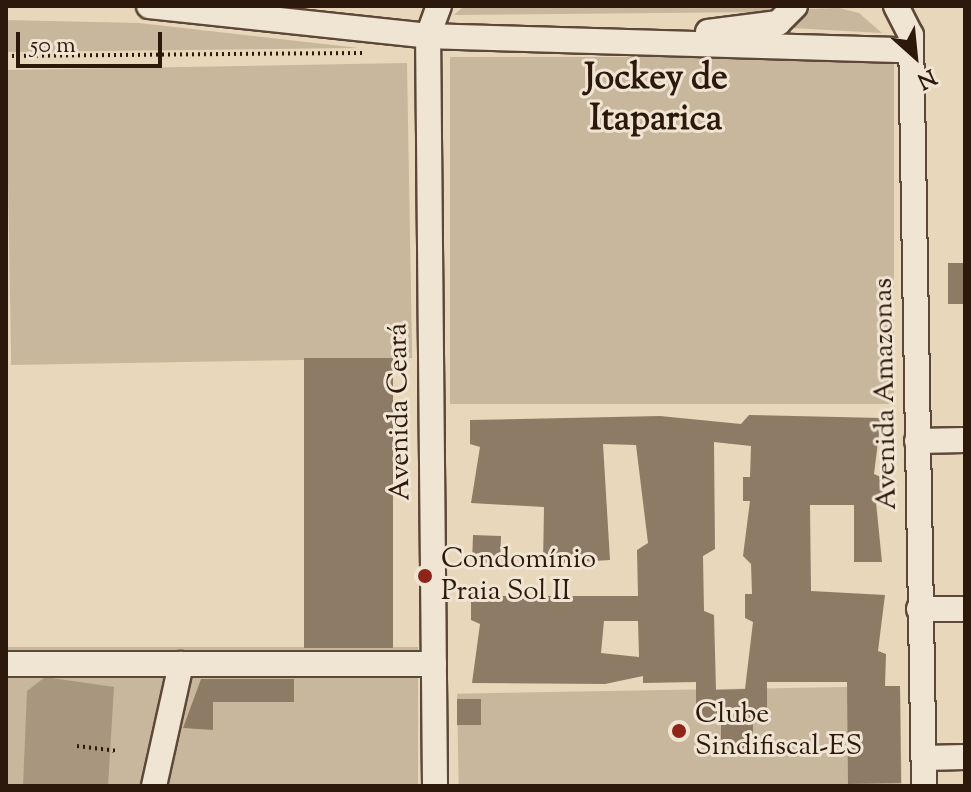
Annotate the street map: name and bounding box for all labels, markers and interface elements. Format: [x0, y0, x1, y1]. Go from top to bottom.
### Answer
scale bar [20, 16, 166, 66]
north arrow [875, 16, 955, 96]
text: 50 m [30, 29, 76, 63]
district label: Jockey de Itaparica [584, 57, 728, 142]
text: N [911, 59, 941, 96]
street label: Avenida Amazonas [867, 278, 905, 510]
street label: Avenida Ceará [382, 323, 418, 501]
place label: Condomínio Praia Sol II [441, 543, 596, 609]
marker: Condomínio Praia Sol II [416, 567, 434, 585]
place label: Clube Sindifiscal-ES [695, 698, 862, 764]
marker: Clube Sindifiscal-ES [670, 722, 688, 740]

